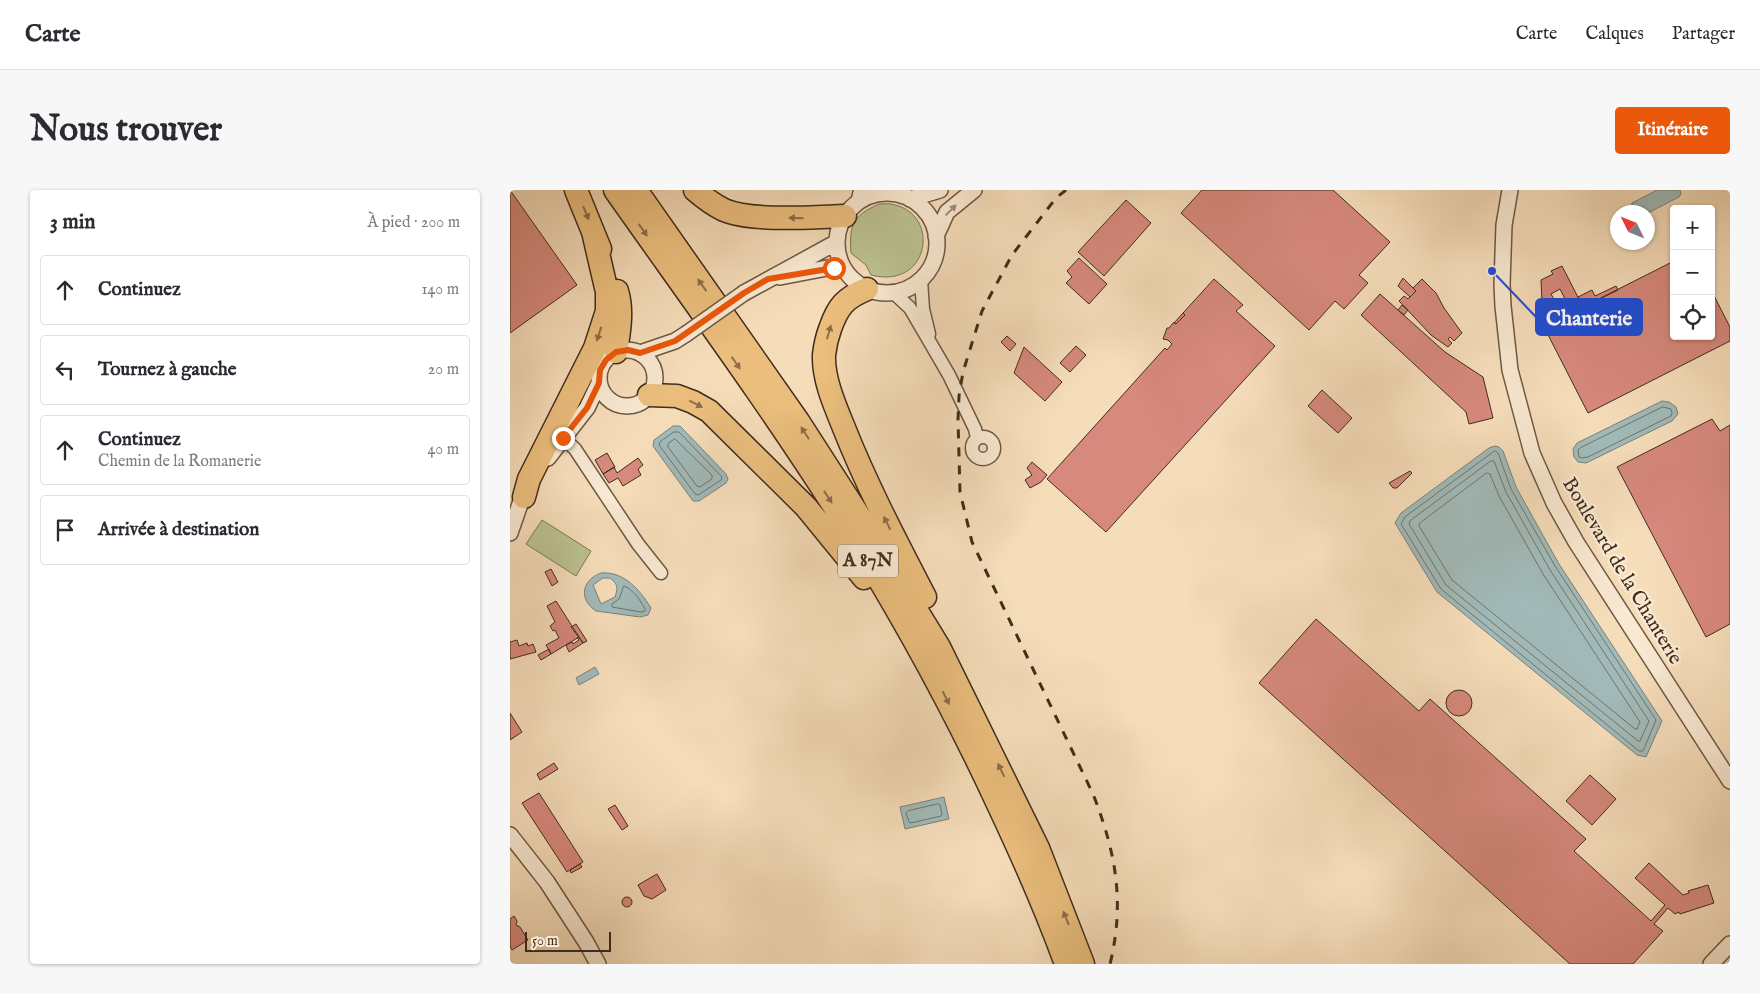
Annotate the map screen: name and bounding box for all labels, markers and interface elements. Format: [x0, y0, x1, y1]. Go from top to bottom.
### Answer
text: Carte [25, 19, 81, 50]
text: Carte [1516, 23, 1557, 46]
text: Calques [1585, 23, 1644, 46]
text: Partager [1672, 23, 1735, 46]
button: Itinéraire [1615, 107, 1730, 154]
text: Nous trouver [30, 108, 222, 153]
one-way arrow [945, 204, 957, 216]
north arrow [1610, 205, 1655, 250]
map controls [1670, 205, 1715, 340]
button: + [1670, 205, 1715, 250]
one-way arrow [582, 206, 590, 220]
text: 3 min [50, 209, 95, 236]
text: À pied · 200 m [367, 213, 460, 233]
one-way arrow [788, 213, 804, 221]
one-way arrow [638, 223, 648, 237]
button: − [1670, 250, 1715, 295]
route start [823, 257, 846, 280]
icon: ahead [51, 276, 79, 304]
text: Continuez [98, 278, 181, 302]
one-way arrow [697, 278, 707, 292]
text: 140 m [421, 280, 459, 300]
button: locate [1670, 295, 1715, 340]
callout: Chanterie [1536, 299, 1642, 335]
text: Chanterie [1546, 306, 1632, 333]
one-way arrow [826, 324, 834, 339]
one-way arrow [595, 327, 603, 342]
icon: left [51, 356, 79, 384]
one-way arrow [731, 356, 741, 370]
text: Tournez à gauche [98, 358, 237, 382]
text: 20 m [428, 360, 459, 380]
one-way arrow [689, 400, 703, 408]
one-way arrow [800, 426, 810, 439]
route end [552, 427, 575, 450]
text: Continuez [98, 428, 181, 452]
icon: ahead [51, 436, 79, 464]
text: 40 m [427, 440, 459, 460]
text: Chemin de la Romanerie [98, 452, 261, 472]
street label: Boulevard de la Chanterie [1556, 473, 1688, 669]
one-way arrow [823, 491, 833, 504]
icon: arrive [51, 516, 79, 544]
one-way arrow [883, 516, 891, 530]
text: Arrivée à destination [98, 518, 259, 542]
road number: A 87N [838, 544, 898, 578]
one-way arrow [942, 690, 950, 705]
one-way arrow [996, 763, 1004, 777]
one-way arrow [1062, 911, 1069, 926]
scale bar [525, 929, 611, 952]
text: 50 m [532, 932, 558, 950]

